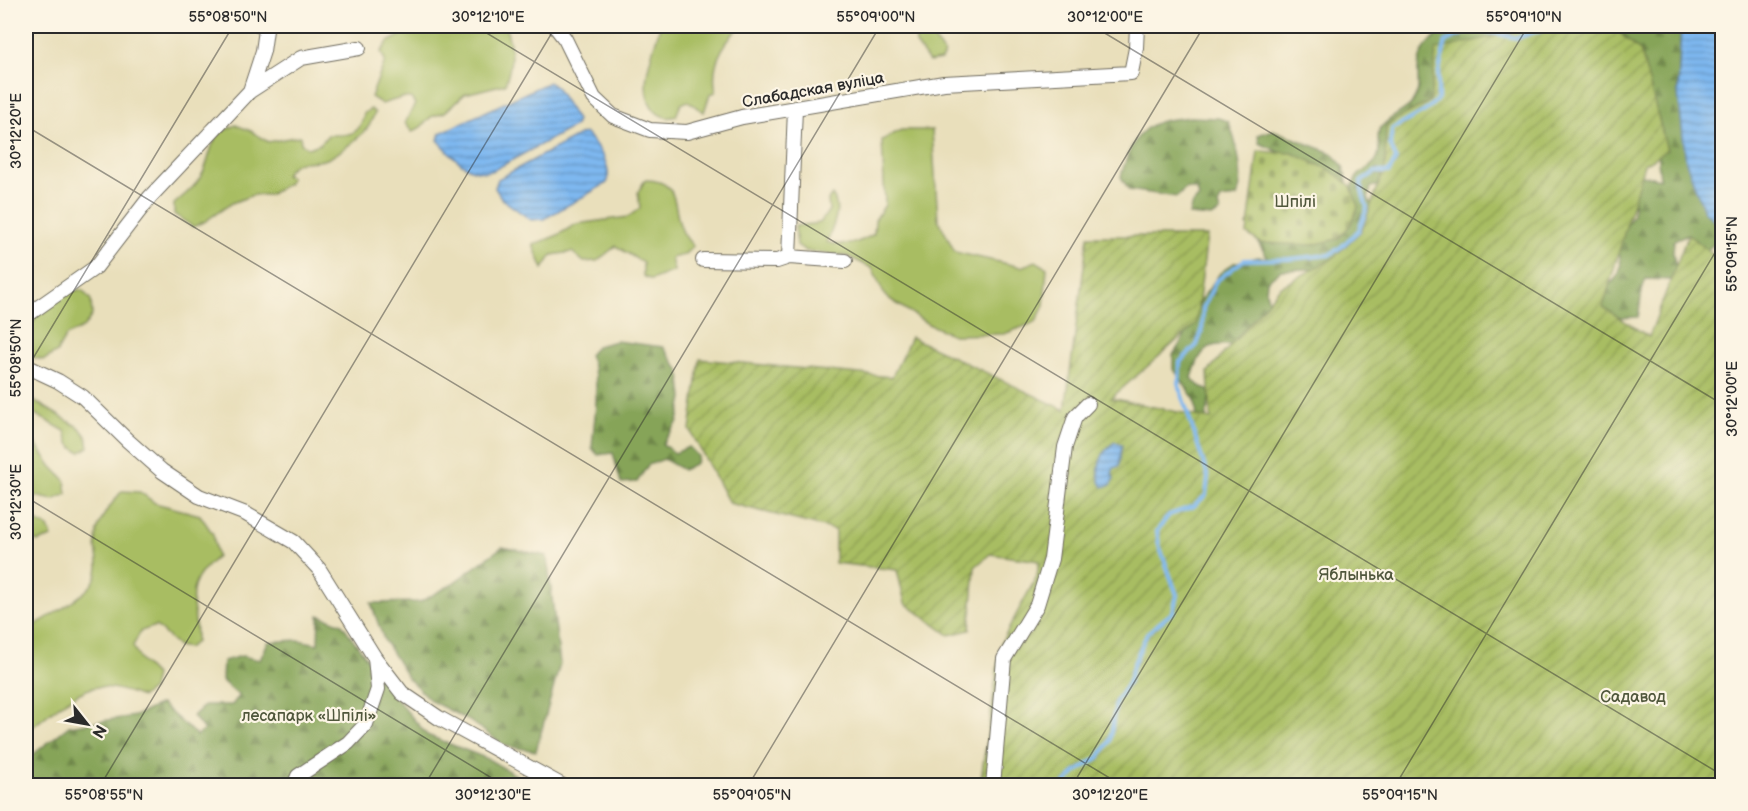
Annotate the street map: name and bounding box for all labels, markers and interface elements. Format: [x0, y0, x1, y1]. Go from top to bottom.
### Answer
text: 55°08'50"N [188, 8, 268, 27]
text: 30°12'10"E [451, 8, 525, 27]
text: 55°09'00"N [836, 8, 916, 27]
text: 30°12'00"E [1067, 8, 1143, 27]
text: 55°09'10"N [1486, 8, 1562, 27]
street label: Слабадская вуліца [741, 69, 886, 112]
text: 30°12'20"E [7, 93, 26, 169]
park label: Шпілі [1274, 193, 1316, 212]
text: 55°09'15"N [1723, 216, 1742, 292]
text: 55°08'50"N [7, 318, 26, 398]
text: 30°12'00"E [1723, 361, 1742, 437]
text: 30°12'30"E [7, 464, 26, 540]
park label: Яблынька [1318, 566, 1394, 585]
park label: Садавод [1600, 688, 1666, 707]
north arrow [57, 694, 117, 754]
park label: лесапарк «Шпілі» [242, 707, 377, 726]
text: N [87, 721, 110, 741]
text: 55°08'55"N [65, 786, 143, 805]
text: 30°12'30"E [455, 786, 531, 805]
text: 55°09'05"N [712, 786, 792, 805]
text: 30°12'20"E [1072, 786, 1148, 805]
text: 55°09'15"N [1362, 786, 1438, 805]

